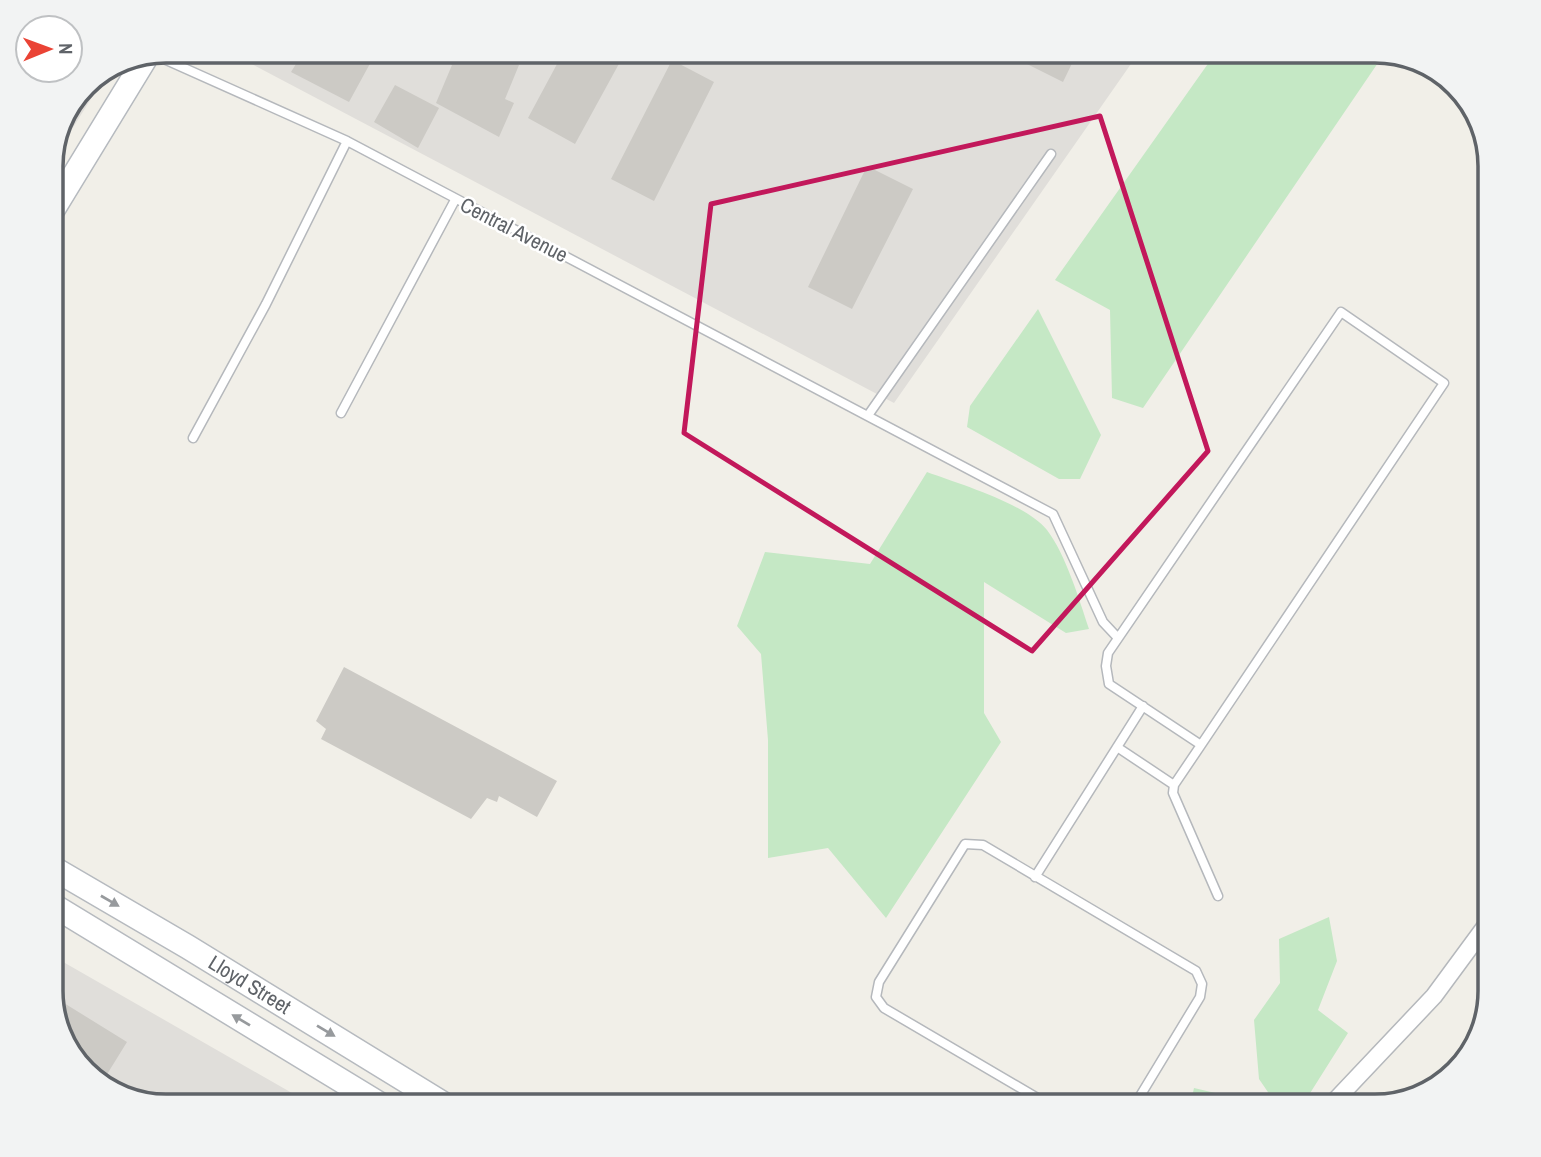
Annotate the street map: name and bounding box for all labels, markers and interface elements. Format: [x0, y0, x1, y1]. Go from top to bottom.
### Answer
north arrow [14, 14, 84, 84]
text: N [53, 43, 79, 55]
street label: Central Avenue [455, 190, 573, 269]
one-way arrow [100, 895, 120, 907]
street label: Lloyd Street [203, 948, 297, 1021]
one-way arrow [232, 1013, 251, 1026]
one-way arrow [316, 1024, 336, 1037]

